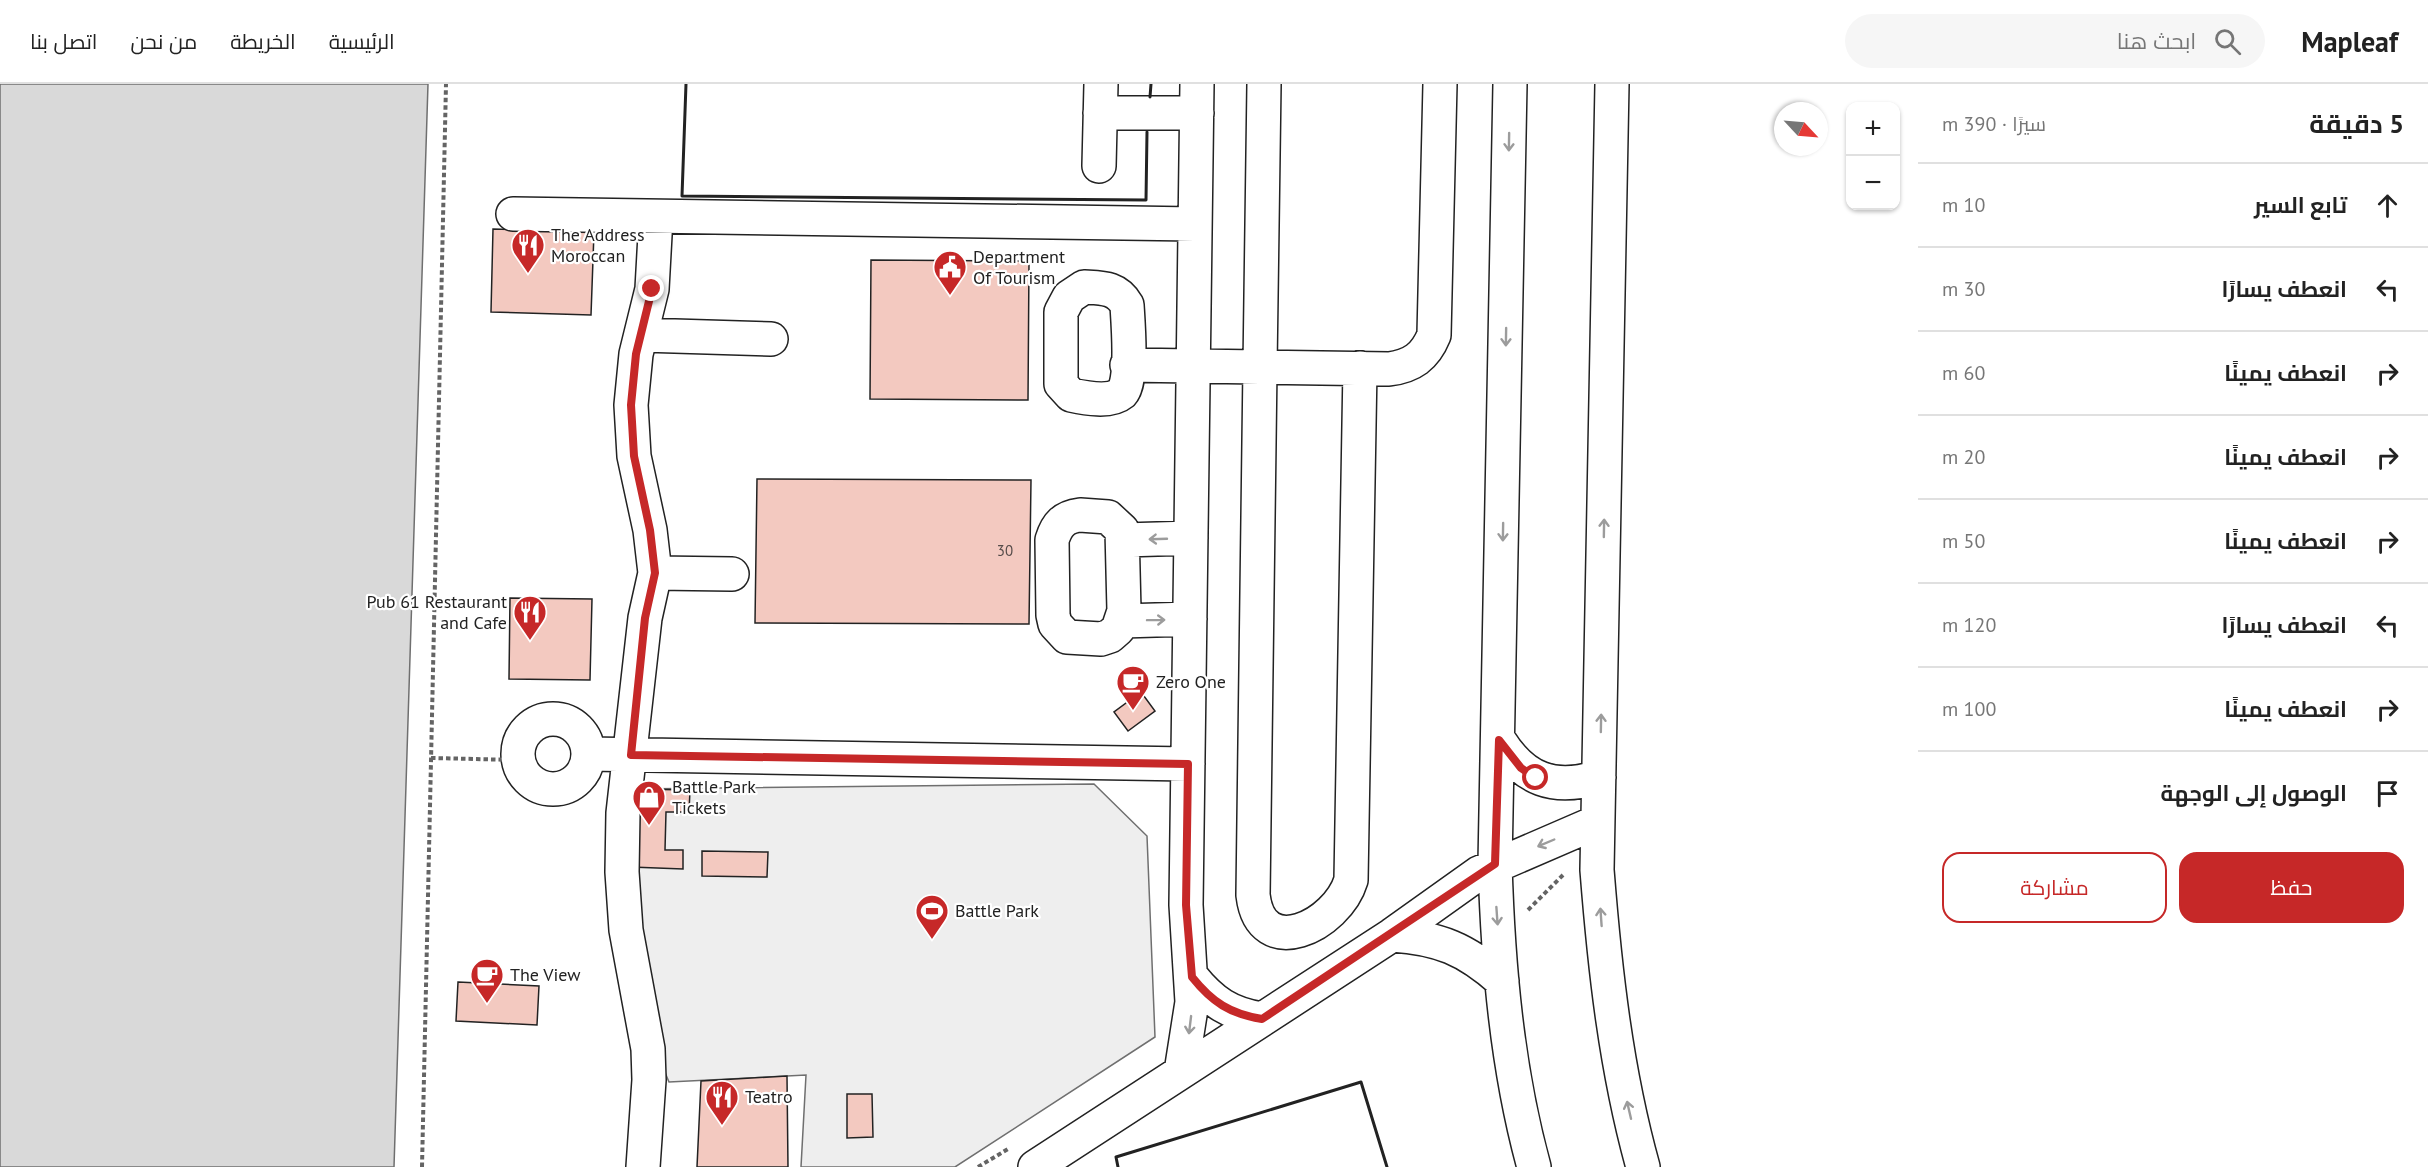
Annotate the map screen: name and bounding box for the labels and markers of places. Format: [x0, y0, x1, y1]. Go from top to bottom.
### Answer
place label: The Address Moroccan [551, 223, 645, 267]
restaurant icon: The Address Moroccan [510, 227, 546, 274]
place label: Department Of Tourism [973, 245, 1065, 289]
public building icon: Department Of Tourism [932, 249, 968, 296]
place label: Pub 61 Restaurant and Cafe [367, 590, 507, 634]
restaurant icon: Pub 61 Restaurant and Cafe [512, 594, 548, 641]
cafe icon: Zero One [1115, 664, 1151, 711]
place label: Zero One [1156, 670, 1226, 693]
place label: Battle Park Tickets [672, 775, 756, 819]
shop icon: Battle Park Tickets [631, 779, 667, 826]
sports icon: Battle Park [914, 893, 950, 940]
place label: Battle Park [955, 899, 1039, 922]
cafe icon: The View [469, 957, 505, 1004]
place label: The View [510, 963, 581, 986]
restaurant icon: Teatro [704, 1079, 740, 1126]
place label: Teatro [745, 1085, 793, 1108]

